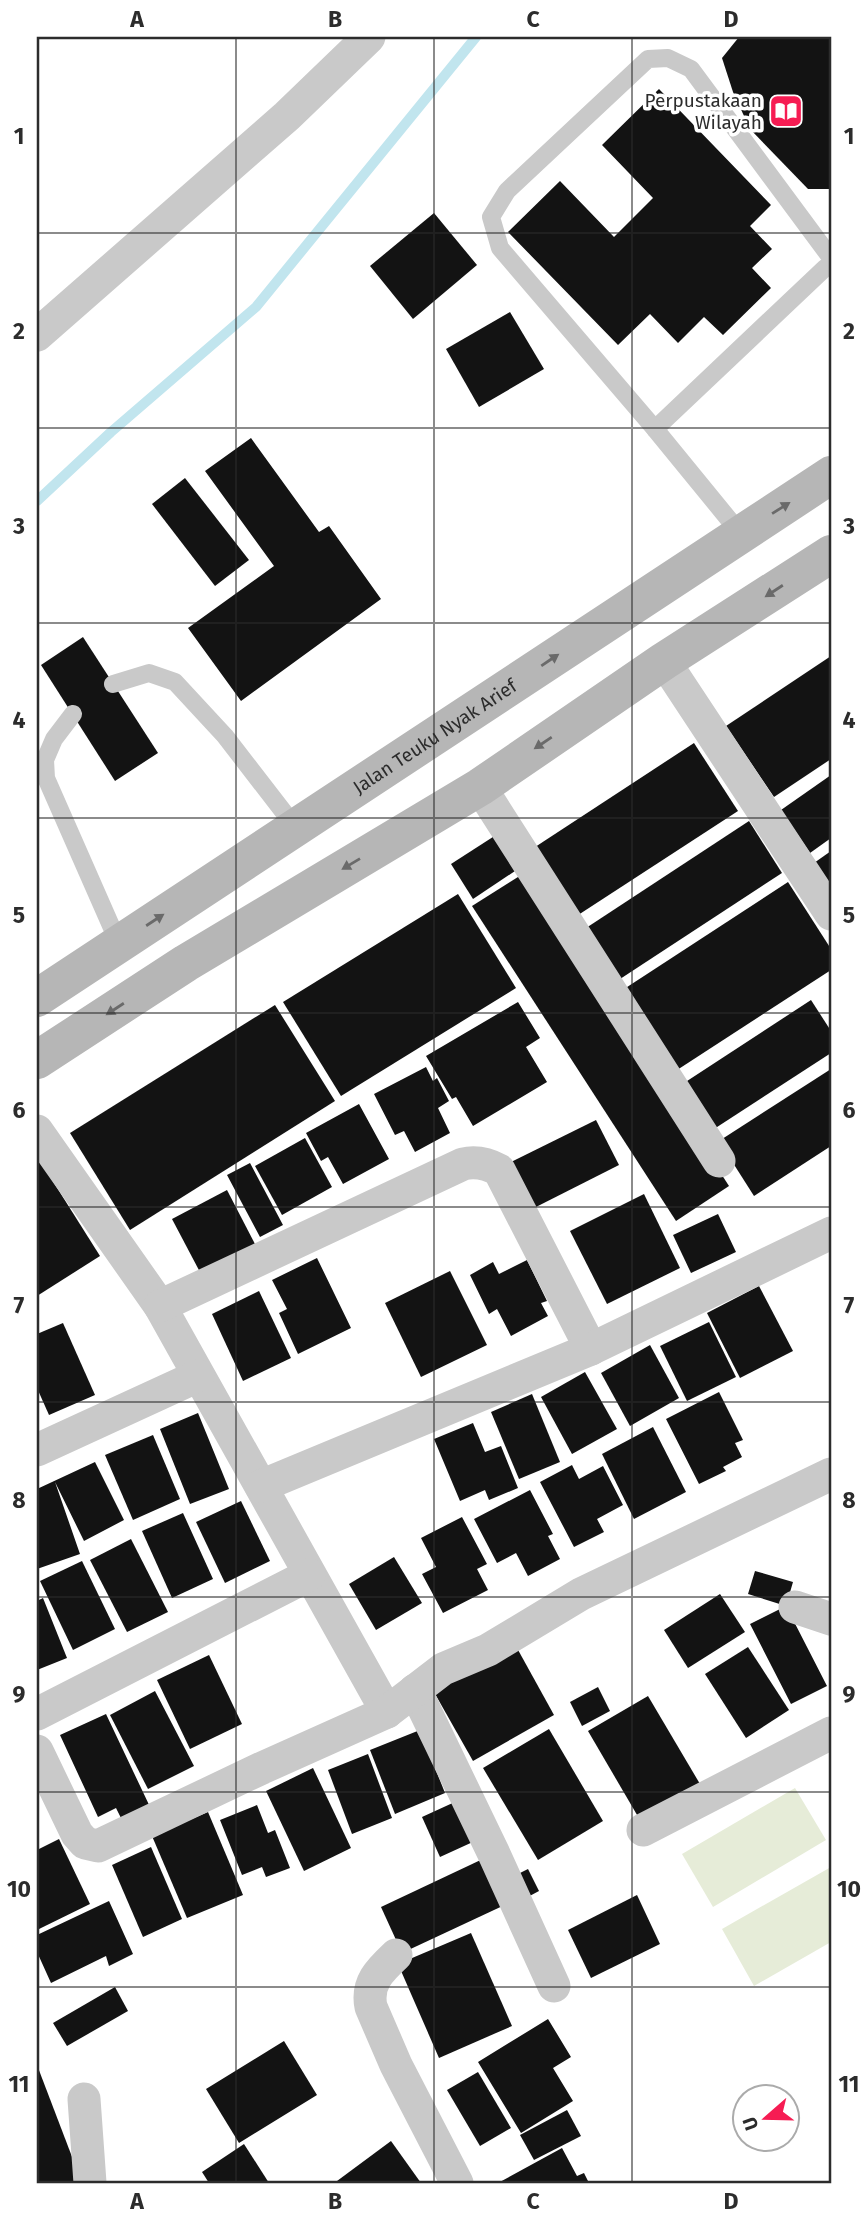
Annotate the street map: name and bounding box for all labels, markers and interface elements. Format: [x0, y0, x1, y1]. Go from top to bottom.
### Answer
text: A [129, 5, 144, 33]
text: B [328, 5, 342, 33]
text: C [526, 5, 540, 33]
text: D [724, 5, 739, 33]
place label: Perpustakaan Wilayah [644, 89, 762, 134]
library icon: Perpustakaan Wilayah [767, 92, 805, 130]
text: 1 [14, 122, 24, 150]
text: 1 [844, 122, 854, 150]
text: 2 [13, 317, 25, 345]
text: 2 [843, 317, 855, 345]
one-way arrow [771, 501, 790, 514]
text: 3 [12, 512, 25, 540]
text: 3 [842, 512, 855, 540]
one-way arrow [764, 584, 783, 597]
one-way arrow [540, 654, 559, 667]
street label: Jalan Teuku Nyak Arief [349, 673, 522, 799]
text: 4 [13, 706, 26, 734]
text: 4 [843, 706, 856, 734]
one-way arrow [534, 736, 552, 750]
one-way arrow [341, 858, 360, 871]
text: 5 [13, 901, 25, 929]
text: 5 [843, 901, 855, 929]
one-way arrow [146, 913, 164, 927]
one-way arrow [106, 1002, 124, 1016]
text: 6 [13, 1096, 26, 1124]
text: 6 [843, 1096, 856, 1124]
text: 7 [14, 1291, 25, 1319]
text: 7 [844, 1291, 855, 1319]
text: 8 [12, 1486, 26, 1514]
text: 8 [842, 1486, 856, 1514]
text: 9 [13, 1680, 26, 1708]
text: 9 [843, 1680, 856, 1708]
text: 10 [7, 1875, 31, 1903]
text: 10 [837, 1875, 861, 1903]
text: 11 [9, 2070, 29, 2098]
text: 11 [839, 2070, 859, 2098]
north arrow [732, 2084, 802, 2154]
text: U [738, 2114, 763, 2133]
text: A [129, 2187, 144, 2215]
text: B [328, 2187, 342, 2215]
text: C [526, 2187, 540, 2215]
text: D [724, 2187, 739, 2215]

